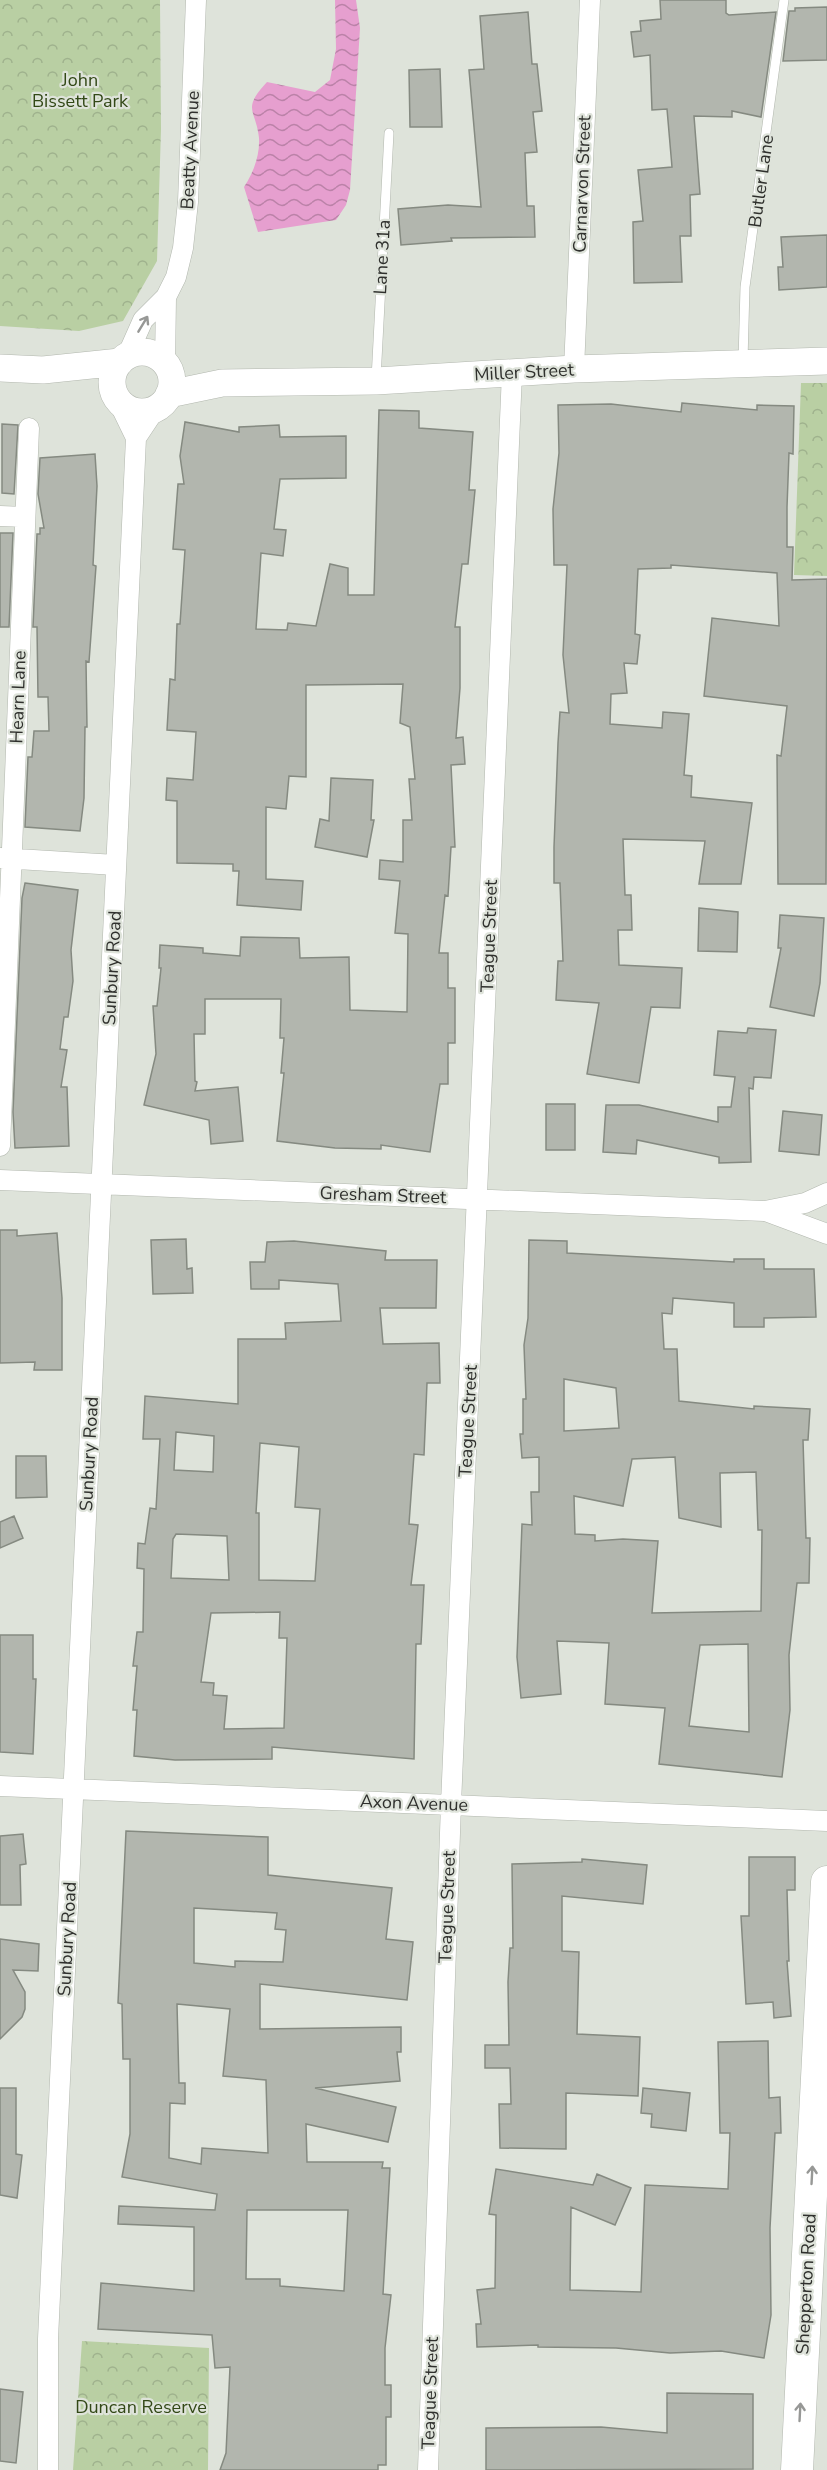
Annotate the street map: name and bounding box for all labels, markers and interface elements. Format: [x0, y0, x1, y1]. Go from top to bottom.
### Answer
park label: John Bissett Park [32, 68, 129, 113]
street label: Beatty Avenue [175, 90, 205, 210]
street label: Carnarvon Street [568, 114, 596, 253]
street label: Butler Lane [743, 133, 779, 229]
street label: Lane 31a [368, 219, 396, 295]
one-way arrow [137, 316, 149, 333]
street label: Miller Street [473, 357, 575, 387]
street label: Hearn Lane [4, 650, 32, 744]
street label: Teague Street [475, 879, 503, 993]
street label: Sunbury Road [97, 910, 127, 1026]
street label: Gresham Street [319, 1181, 447, 1209]
street label: Teague Street [453, 1363, 483, 1478]
street label: Sunbury Road [74, 1396, 104, 1512]
street label: Axon Avenue [360, 1789, 468, 1817]
street label: Teague Street [433, 1850, 461, 1964]
street label: Sunbury Road [52, 1881, 82, 1997]
one-way arrow [807, 2165, 818, 2185]
street label: Shepperton Road [790, 2213, 822, 2355]
street label: Teague Street [416, 2336, 444, 2450]
park label: Duncan Reserve [75, 2395, 207, 2419]
one-way arrow [794, 2402, 805, 2422]

